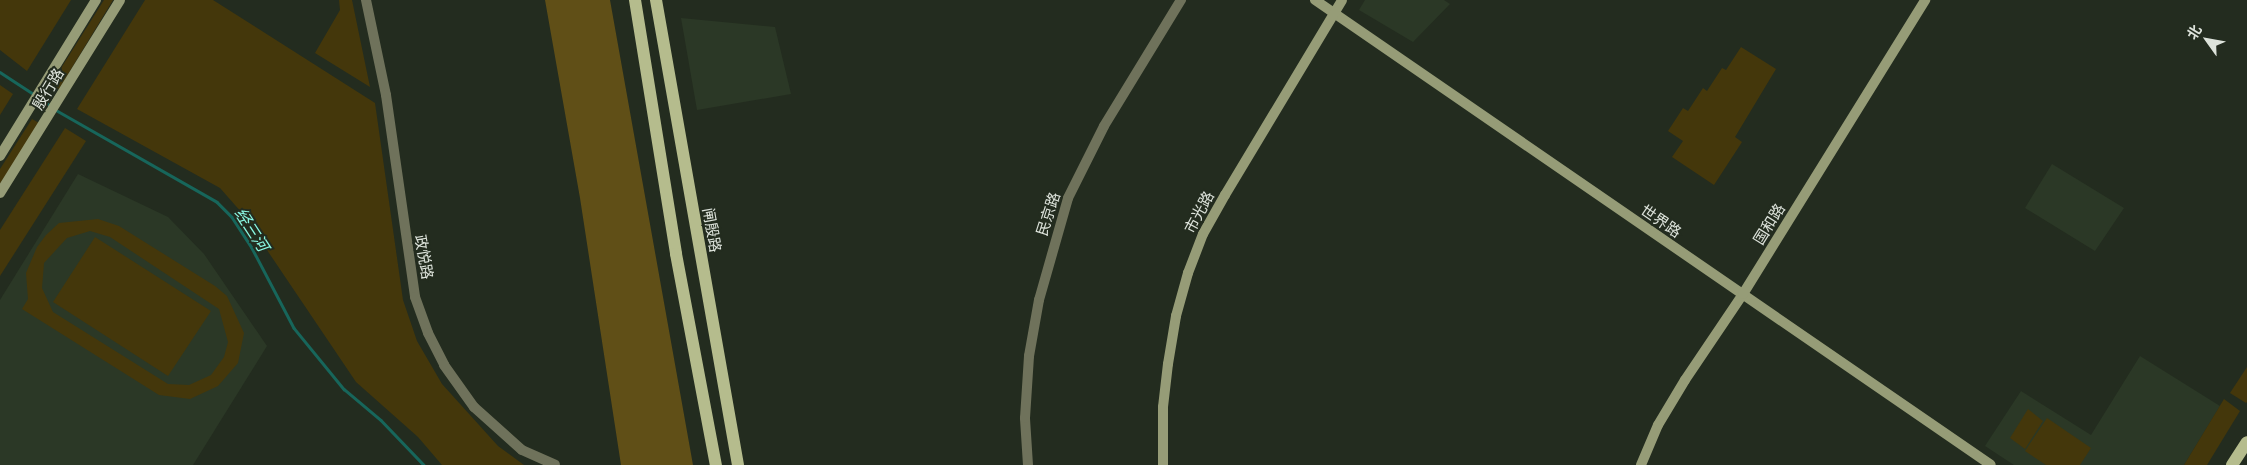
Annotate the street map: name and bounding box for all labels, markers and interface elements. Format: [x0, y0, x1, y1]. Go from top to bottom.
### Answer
north arrow [2182, 15, 2232, 65]
text: 北 [2182, 21, 2206, 43]
street label: 殷行路 [29, 65, 67, 113]
street label: 市光路 [1180, 188, 1218, 236]
street label: 民京路 [1032, 190, 1064, 238]
street label: 国和路 [1749, 200, 1789, 248]
street label: 世界路 [1637, 201, 1685, 241]
water label: 经三河 [230, 205, 272, 255]
street label: 闸殷路 [699, 206, 725, 254]
street label: 政悦路 [411, 233, 437, 281]

